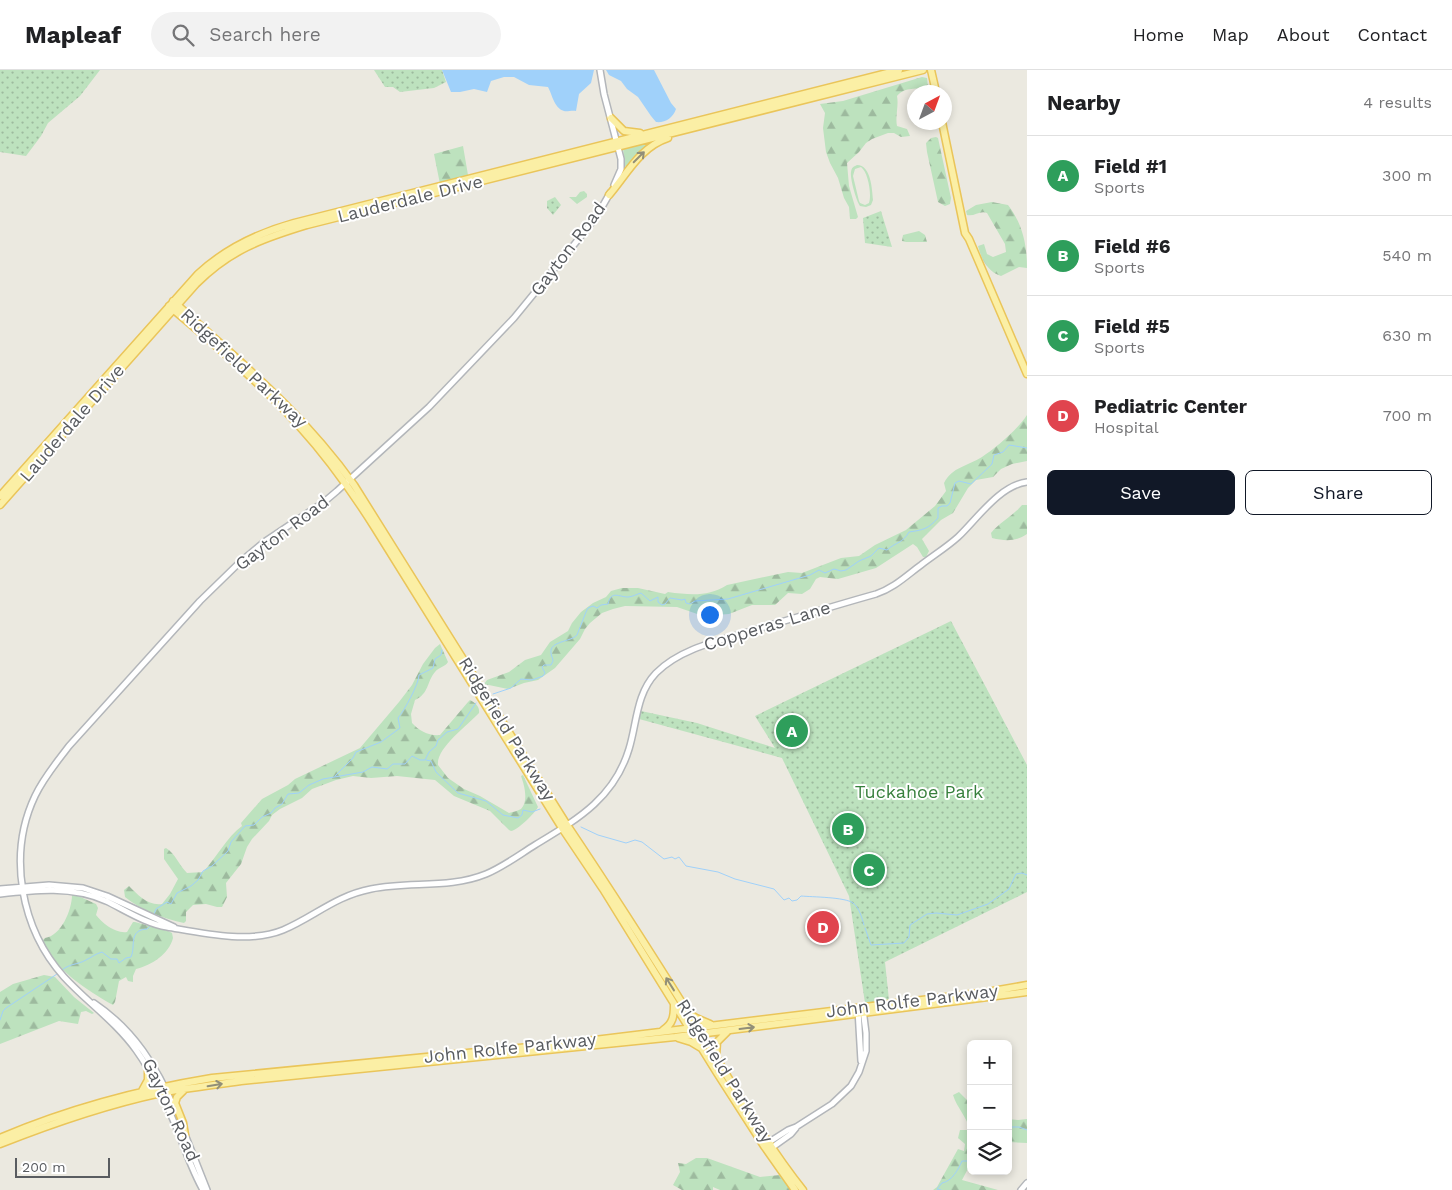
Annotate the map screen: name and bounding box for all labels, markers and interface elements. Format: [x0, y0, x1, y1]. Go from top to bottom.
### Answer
search box [151, 12, 501, 57]
text: Mapleaf [25, 21, 121, 49]
icon: search [169, 21, 197, 49]
text: Search here [209, 23, 321, 46]
text: Home [1133, 24, 1184, 45]
text: Map [1212, 24, 1249, 45]
text: About [1277, 24, 1329, 45]
text: Contact [1357, 24, 1427, 45]
north arrow [907, 85, 952, 130]
text: Nearby [1047, 90, 1120, 115]
text: 4 results [1363, 93, 1432, 112]
one-way arrow [633, 151, 645, 164]
text: Field #1 [1094, 155, 1167, 178]
text: A [1058, 166, 1068, 185]
text: 300 m [1382, 166, 1432, 185]
street label: Lauderdale Drive [335, 170, 485, 227]
text: Sports [1094, 178, 1145, 197]
street label: Gayton Road [526, 198, 610, 300]
text: Field #6 [1094, 235, 1171, 258]
text: B [1058, 246, 1068, 265]
text: 540 m [1382, 246, 1432, 265]
text: Sports [1094, 258, 1145, 277]
street label: Ridgefield Parkway [177, 304, 313, 432]
text: Field #5 [1094, 315, 1170, 338]
text: C [1058, 326, 1068, 345]
text: 630 m [1382, 326, 1432, 345]
text: Sports [1094, 338, 1145, 357]
street label: Lauderdale Drive [15, 360, 128, 486]
text: Pediatric Center [1094, 395, 1247, 418]
text: D [1057, 406, 1069, 425]
text: 700 m [1383, 406, 1432, 425]
text: Hospital [1094, 418, 1159, 437]
button: Save [1047, 470, 1235, 515]
button: Share [1245, 470, 1432, 515]
street label: Gayton Road [231, 491, 333, 575]
street label: Copperas Lane [701, 596, 833, 655]
your location [697, 602, 723, 628]
street label: Ridgefield Parkway [455, 653, 561, 805]
pin: A [776, 712, 808, 750]
park label: Tuckahoe Park [855, 781, 983, 802]
pin: B [832, 810, 864, 848]
pin: C [853, 851, 885, 889]
pin: D [807, 908, 839, 946]
one-way arrow [665, 977, 675, 991]
street label: John Rolfe Parkway [825, 979, 1000, 1021]
street label: Ridgefield Parkway [673, 995, 779, 1147]
one-way arrow [739, 1023, 755, 1033]
street label: John Rolfe Parkway [423, 1028, 598, 1067]
map controls [967, 1040, 1012, 1175]
button: + [967, 1040, 1012, 1085]
street label: Gayton Road [138, 1055, 205, 1165]
one-way arrow [206, 1080, 222, 1090]
button: − [967, 1085, 1012, 1130]
button: layers [967, 1130, 1012, 1175]
scale bar [15, 1155, 110, 1178]
text: 200 m [22, 1159, 66, 1175]

